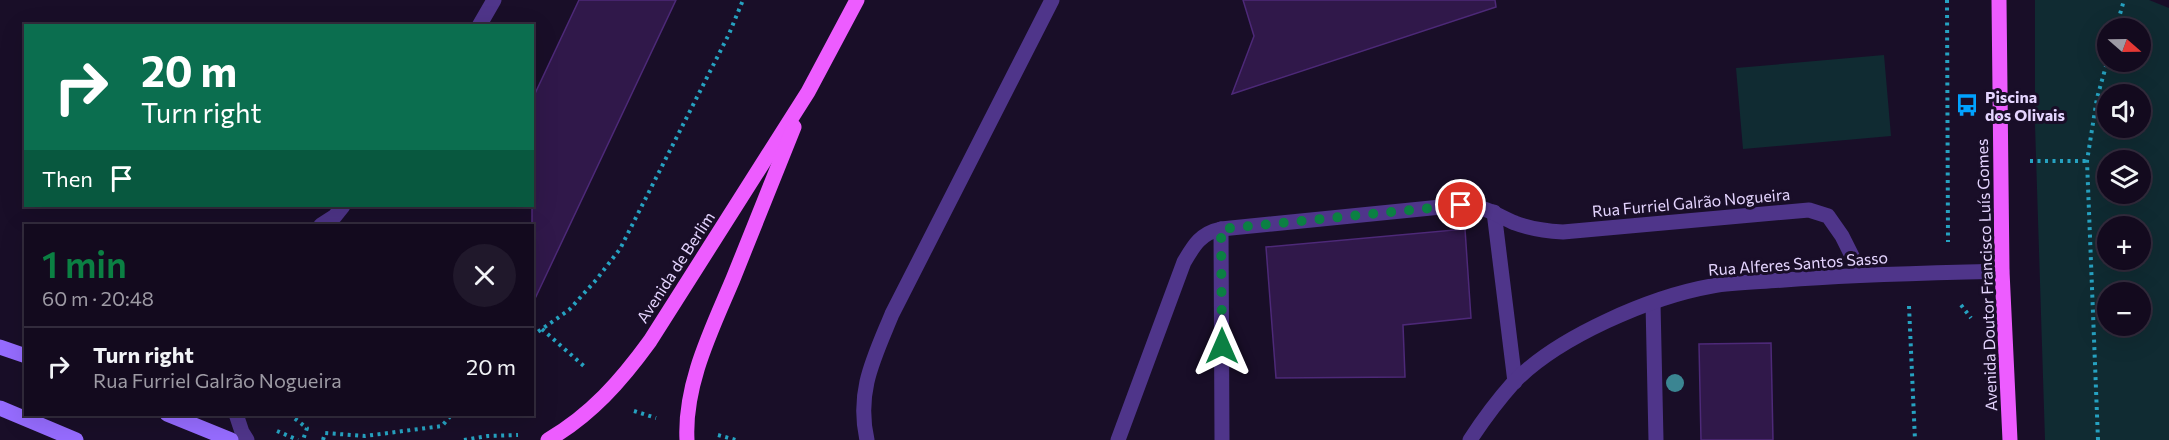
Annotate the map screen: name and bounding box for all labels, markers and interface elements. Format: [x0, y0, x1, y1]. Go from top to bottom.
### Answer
north arrow [2097, 18, 2151, 72]
map controls [2097, 18, 2151, 336]
text: 20 m [141, 44, 237, 96]
icon: right [42, 48, 120, 126]
button: sound [2097, 84, 2151, 138]
place label: Piscina dos Olivais [1985, 87, 2065, 124]
bus stop icon: Piscina dos Olivais [1954, 92, 1980, 118]
text: Turn right [141, 96, 261, 129]
street label: Avenida Doutor Francisco Luís Gomes [1972, 138, 2000, 412]
button: layers [2097, 150, 2151, 204]
icon: arrive [105, 162, 138, 195]
text: Then [42, 165, 93, 192]
pin [1435, 179, 1486, 230]
street label: Rua Furriel Galrão Nogueira [1591, 184, 1791, 220]
icon: arrive [1444, 188, 1477, 221]
street label: Avenida de Berlim [632, 208, 718, 326]
button: + [2097, 216, 2151, 270]
text: 1 min [42, 241, 127, 285]
button: close [453, 244, 516, 307]
street label: Rua Alferes Santos Sasso [1707, 247, 1889, 279]
button: − [2097, 282, 2151, 336]
text: 60 m · 20:48 [42, 286, 154, 310]
position arrow [1190, 314, 1254, 378]
text: Turn right [93, 341, 194, 368]
icon: right [42, 350, 75, 383]
text: 20 m [466, 353, 516, 380]
text: Rua Furriel Galrão Nogueira [93, 368, 342, 392]

